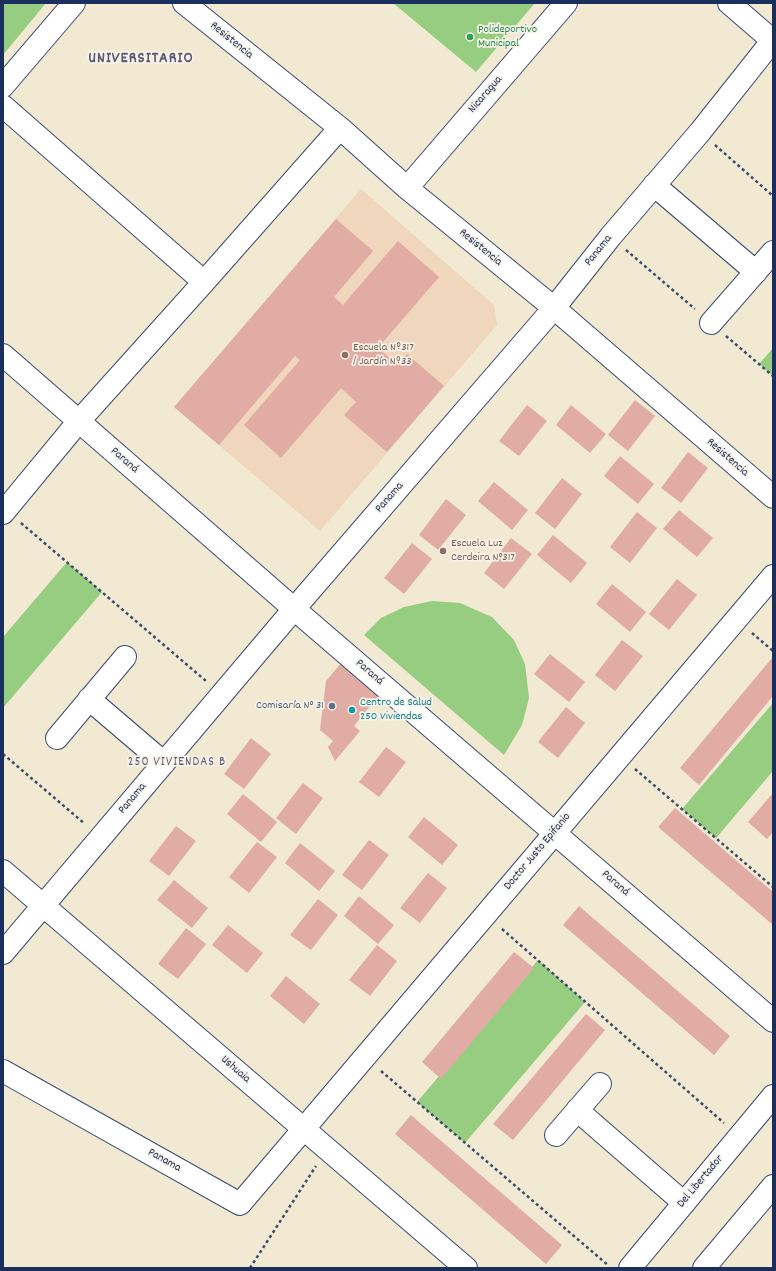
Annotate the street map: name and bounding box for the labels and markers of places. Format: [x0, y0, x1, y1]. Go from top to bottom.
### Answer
place label: Polideportivo Municipal [478, 23, 537, 51]
marker: Polideportivo Municipal [465, 32, 475, 42]
place label: Escuela Nº317 / Jardín Nº33 [353, 341, 414, 369]
marker: Escuela Nº317 / Jardín Nº33 [340, 350, 350, 360]
place label: Escuela Luz Cerdeira N°317 [451, 537, 515, 565]
marker: Escuela Luz Cerdeira N°317 [438, 546, 448, 556]
place label: Centro de Salud 250 Viviendas [360, 696, 432, 724]
place label: Comisaría N° 31 [256, 699, 324, 713]
marker: Comisaría N° 31 [327, 701, 337, 711]
marker: Centro de Salud 250 Viviendas [347, 705, 357, 715]

